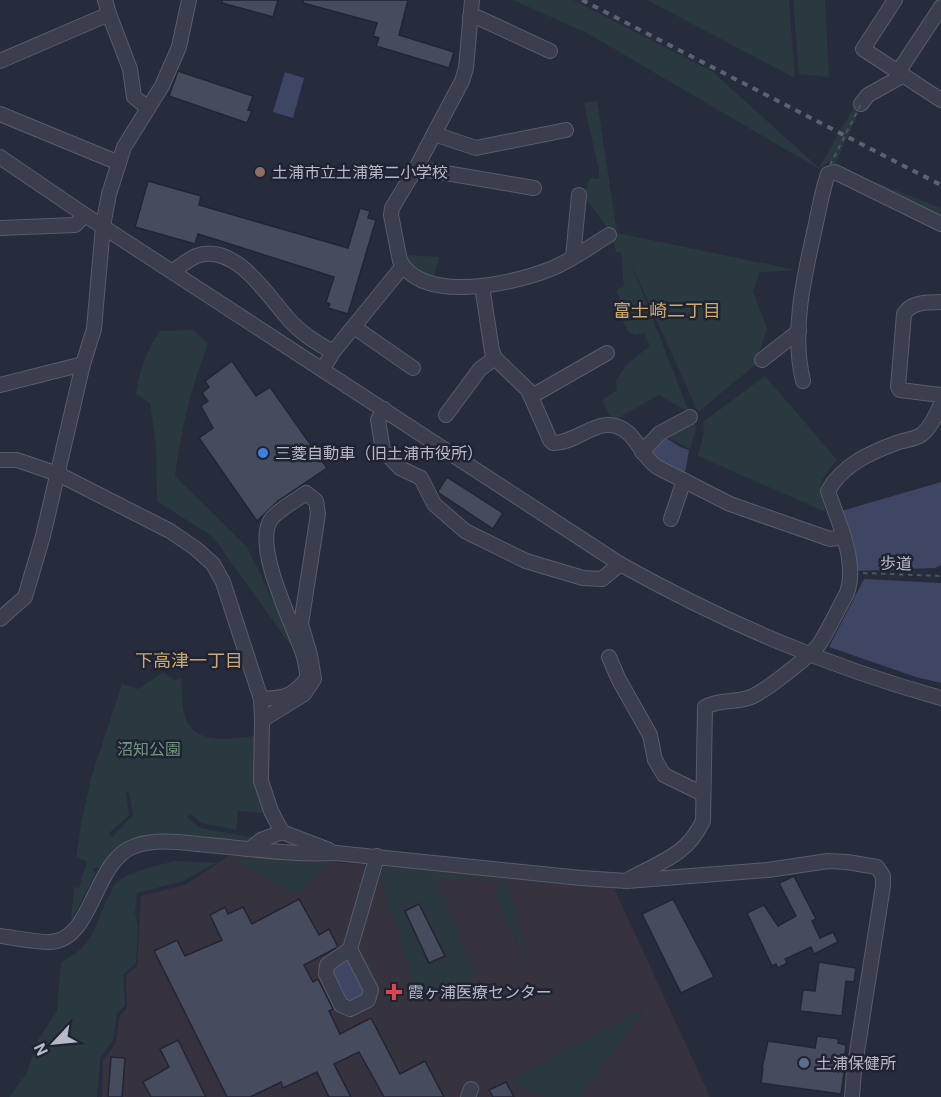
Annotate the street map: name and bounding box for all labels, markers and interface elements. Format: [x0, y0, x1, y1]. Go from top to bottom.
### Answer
place label: 土浦市立土浦第二小学校 [272, 163, 448, 182]
marker: 土浦市立土浦第二小学校 [253, 165, 267, 179]
district label: 富士崎二丁目 [613, 300, 721, 321]
place label: 三菱自動車（旧土浦市役所） [275, 444, 483, 463]
marker: 三菱自動車（旧土浦市役所） [256, 446, 270, 460]
street label: 歩道 [880, 553, 912, 574]
district label: 下高津一丁目 [135, 650, 243, 671]
park label: 沼知公園 [117, 740, 181, 759]
marker: 霞ヶ浦医療センター [385, 983, 403, 1001]
place label: 霞ヶ浦医療センター [408, 983, 552, 1002]
north arrow [24, 1013, 84, 1073]
text: N [30, 1040, 52, 1059]
place label: 土浦保健所 [816, 1054, 896, 1073]
marker: 土浦保健所 [797, 1056, 811, 1070]

